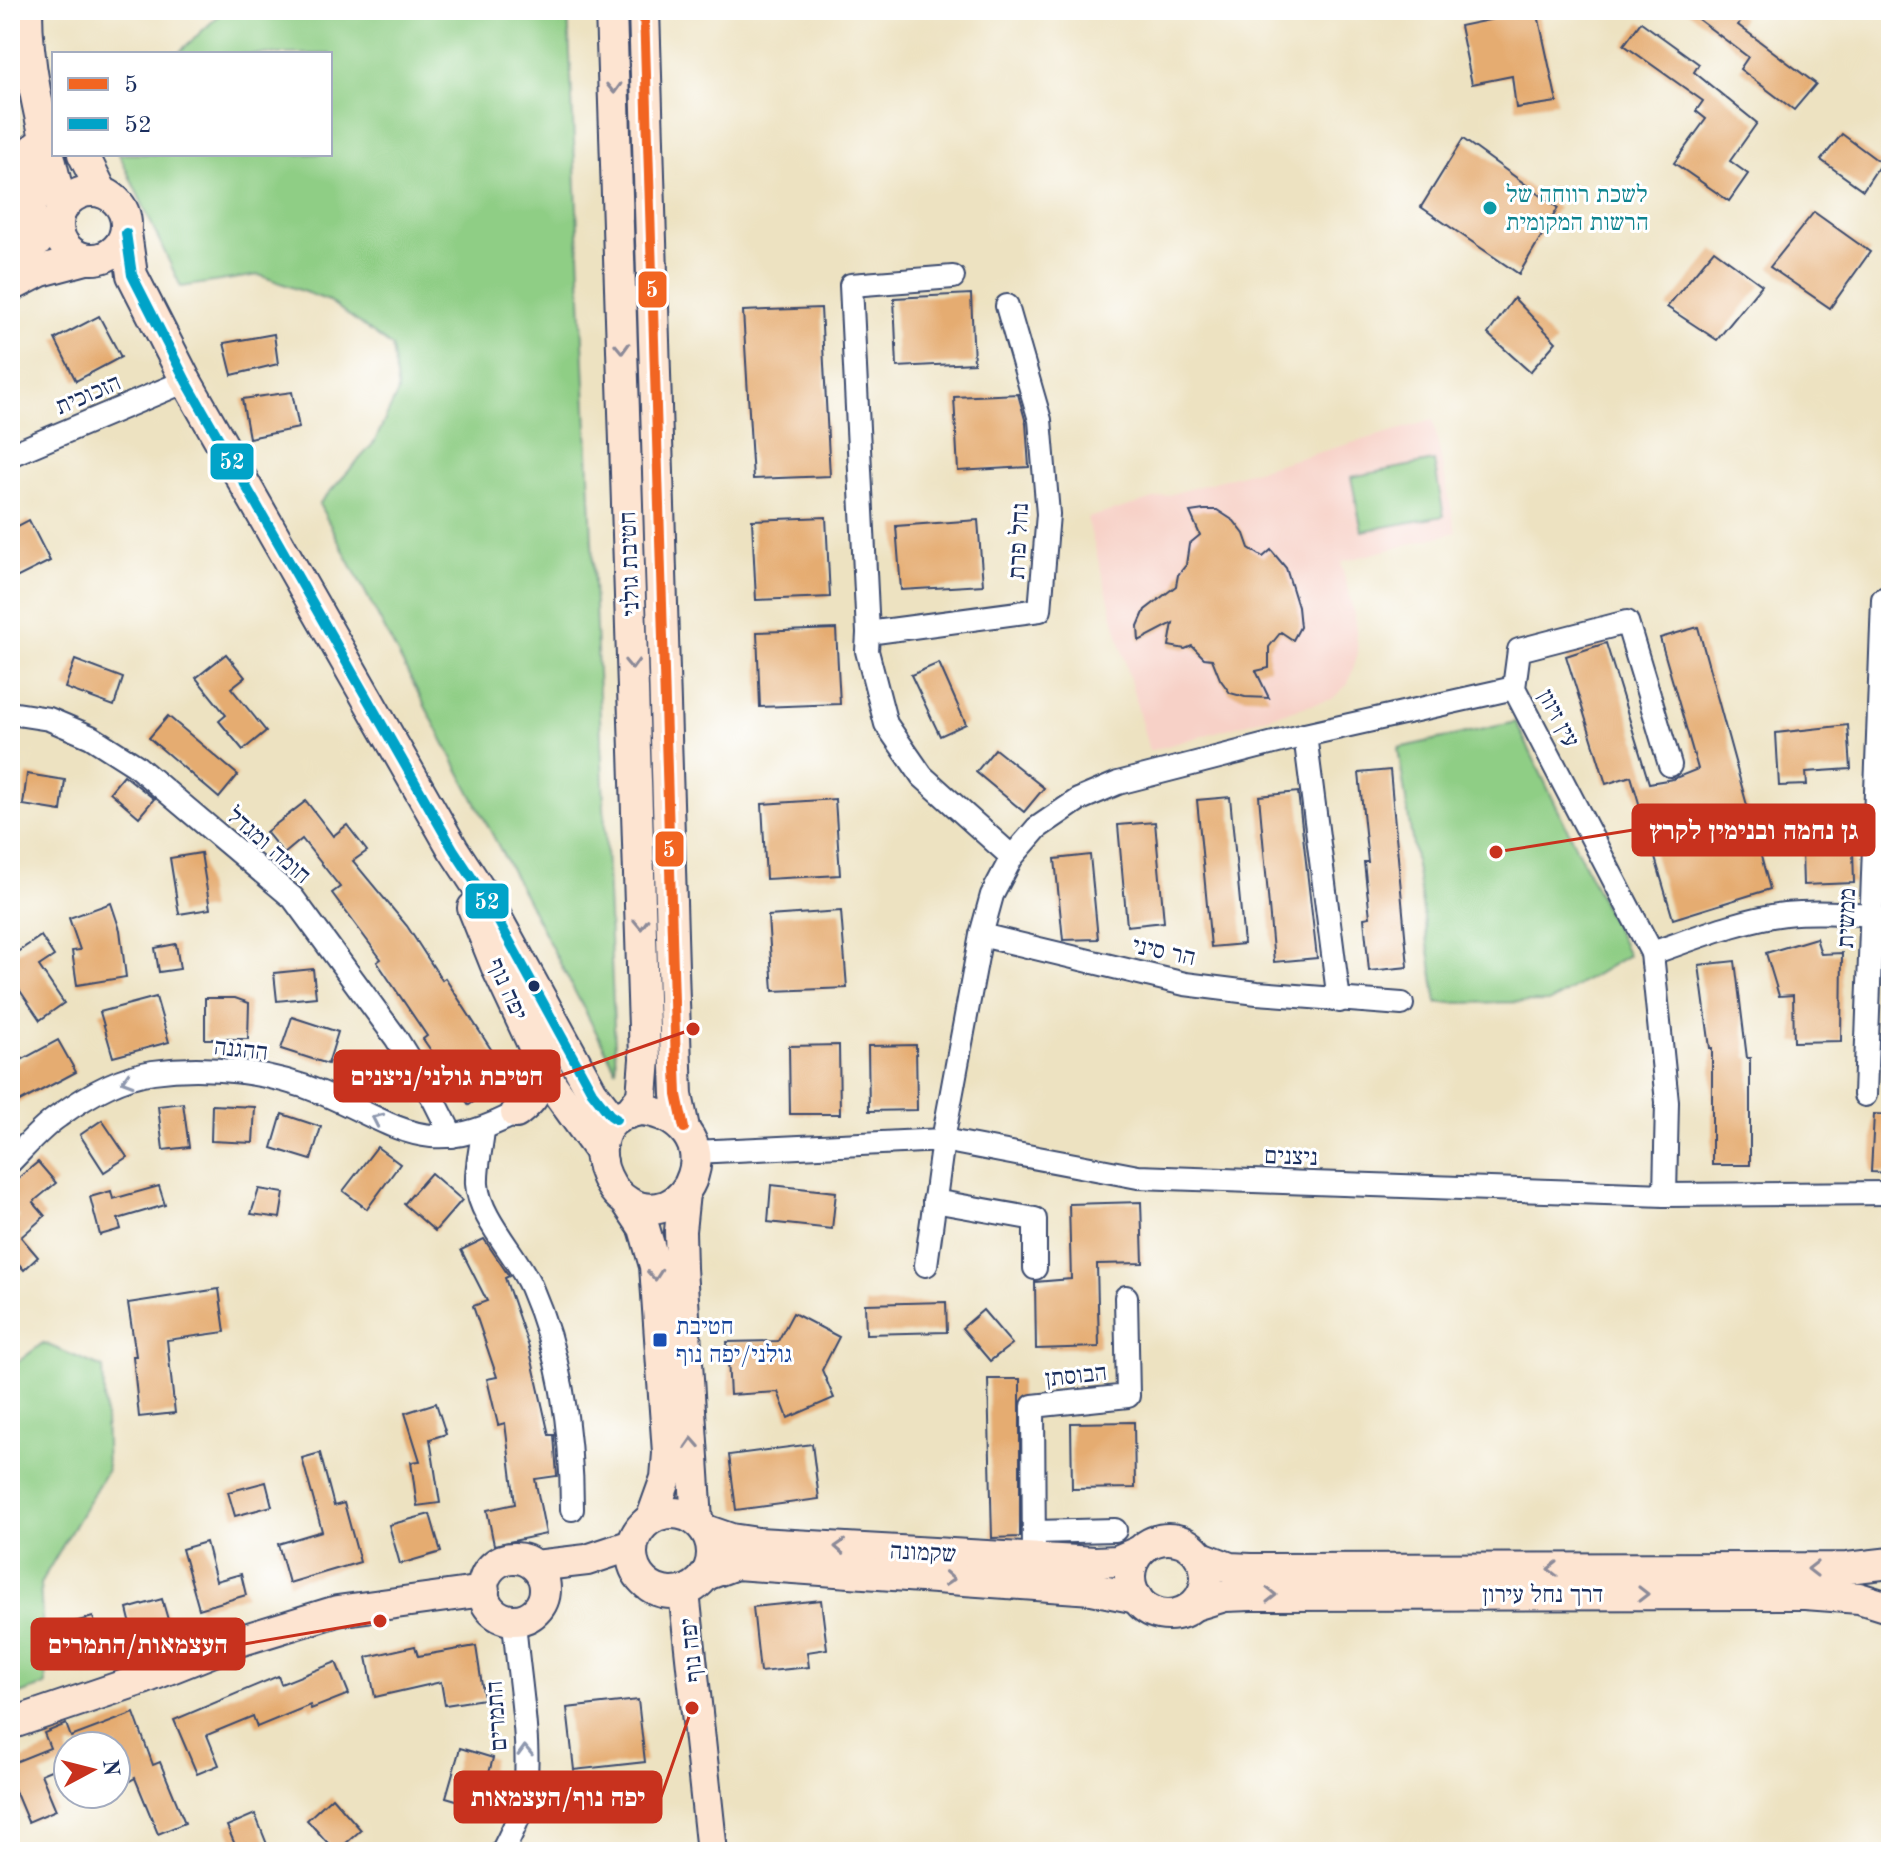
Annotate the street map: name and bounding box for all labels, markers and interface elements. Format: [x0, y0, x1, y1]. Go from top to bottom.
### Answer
legend [52, 52, 332, 156]
text: 5 [124, 74, 138, 98]
one-way arrow [605, 82, 622, 95]
text: 52 [124, 114, 152, 138]
place label: לשכת רווחה של הרשות המקומית [1506, 182, 1649, 236]
marker: לשכת רווחה של הרשות המקומית [1481, 199, 1499, 217]
line badge: 5 [637, 270, 668, 309]
text: 5 [646, 280, 658, 302]
one-way arrow [614, 342, 631, 355]
street label: הזכוכית [53, 371, 125, 420]
line badge: 52 [209, 442, 255, 481]
text: 52 [219, 452, 245, 474]
street label: נחל פרת [1004, 502, 1034, 580]
street label: חטיבת גולני [615, 511, 645, 617]
one-way arrow [624, 658, 641, 671]
street label: עין זיוון [1532, 686, 1582, 752]
street label: חומה ומגדל [221, 802, 315, 889]
callout: גן נחמה ובנימין לקרץ [1633, 805, 1874, 855]
text: גן נחמה ובנימין לקרץ [1650, 818, 1858, 845]
line badge: 5 [654, 830, 685, 868]
text: 5 [663, 840, 675, 862]
line badge: 52 [464, 882, 510, 920]
street label: ממשית [1835, 887, 1861, 949]
text: 52 [474, 892, 500, 914]
one-way arrow [632, 918, 649, 931]
street label: הר סיני [1130, 935, 1197, 971]
street label: יפה נוף [482, 956, 530, 1024]
unlabelled marker [526, 978, 542, 994]
street label: ההגנה [213, 1036, 269, 1066]
callout: חטיבת גולני/ניצנים [335, 1051, 559, 1101]
text: חטיבת גולני/ניצנים [351, 1064, 543, 1091]
one-way arrow [121, 1071, 135, 1087]
one-way arrow [371, 1113, 386, 1129]
street label: ניצנים [1264, 1145, 1318, 1171]
one-way arrow [647, 1269, 664, 1282]
place label: חטיבת גולני/יפה נוף [676, 1316, 792, 1368]
marker: חטיבת גולני/יפה נוף [651, 1331, 669, 1349]
street label: הבוסתן [1044, 1362, 1108, 1392]
one-way arrow [684, 1436, 701, 1449]
one-way arrow [833, 1539, 846, 1556]
street label: שקמונה [889, 1540, 957, 1568]
one-way arrow [1546, 1560, 1559, 1578]
one-way arrow [1806, 1560, 1819, 1577]
one-way arrow [943, 1570, 956, 1587]
street label: דרך נחל עירון [1483, 1582, 1603, 1608]
one-way arrow [1637, 1585, 1650, 1603]
one-way arrow [1265, 1586, 1278, 1604]
street label: יפה נוף [678, 1617, 708, 1683]
callout: העצמאות/התמרים [32, 1619, 244, 1669]
text: העצמאות/התמרים [48, 1633, 228, 1659]
street label: התמרים [484, 1680, 512, 1752]
north arrow [52, 1730, 132, 1810]
one-way arrow [516, 1744, 534, 1757]
text: N [98, 1758, 122, 1778]
callout: יפה נוף/העצמאות [455, 1772, 661, 1822]
text: יפה נוף/העצמאות [471, 1786, 645, 1812]

